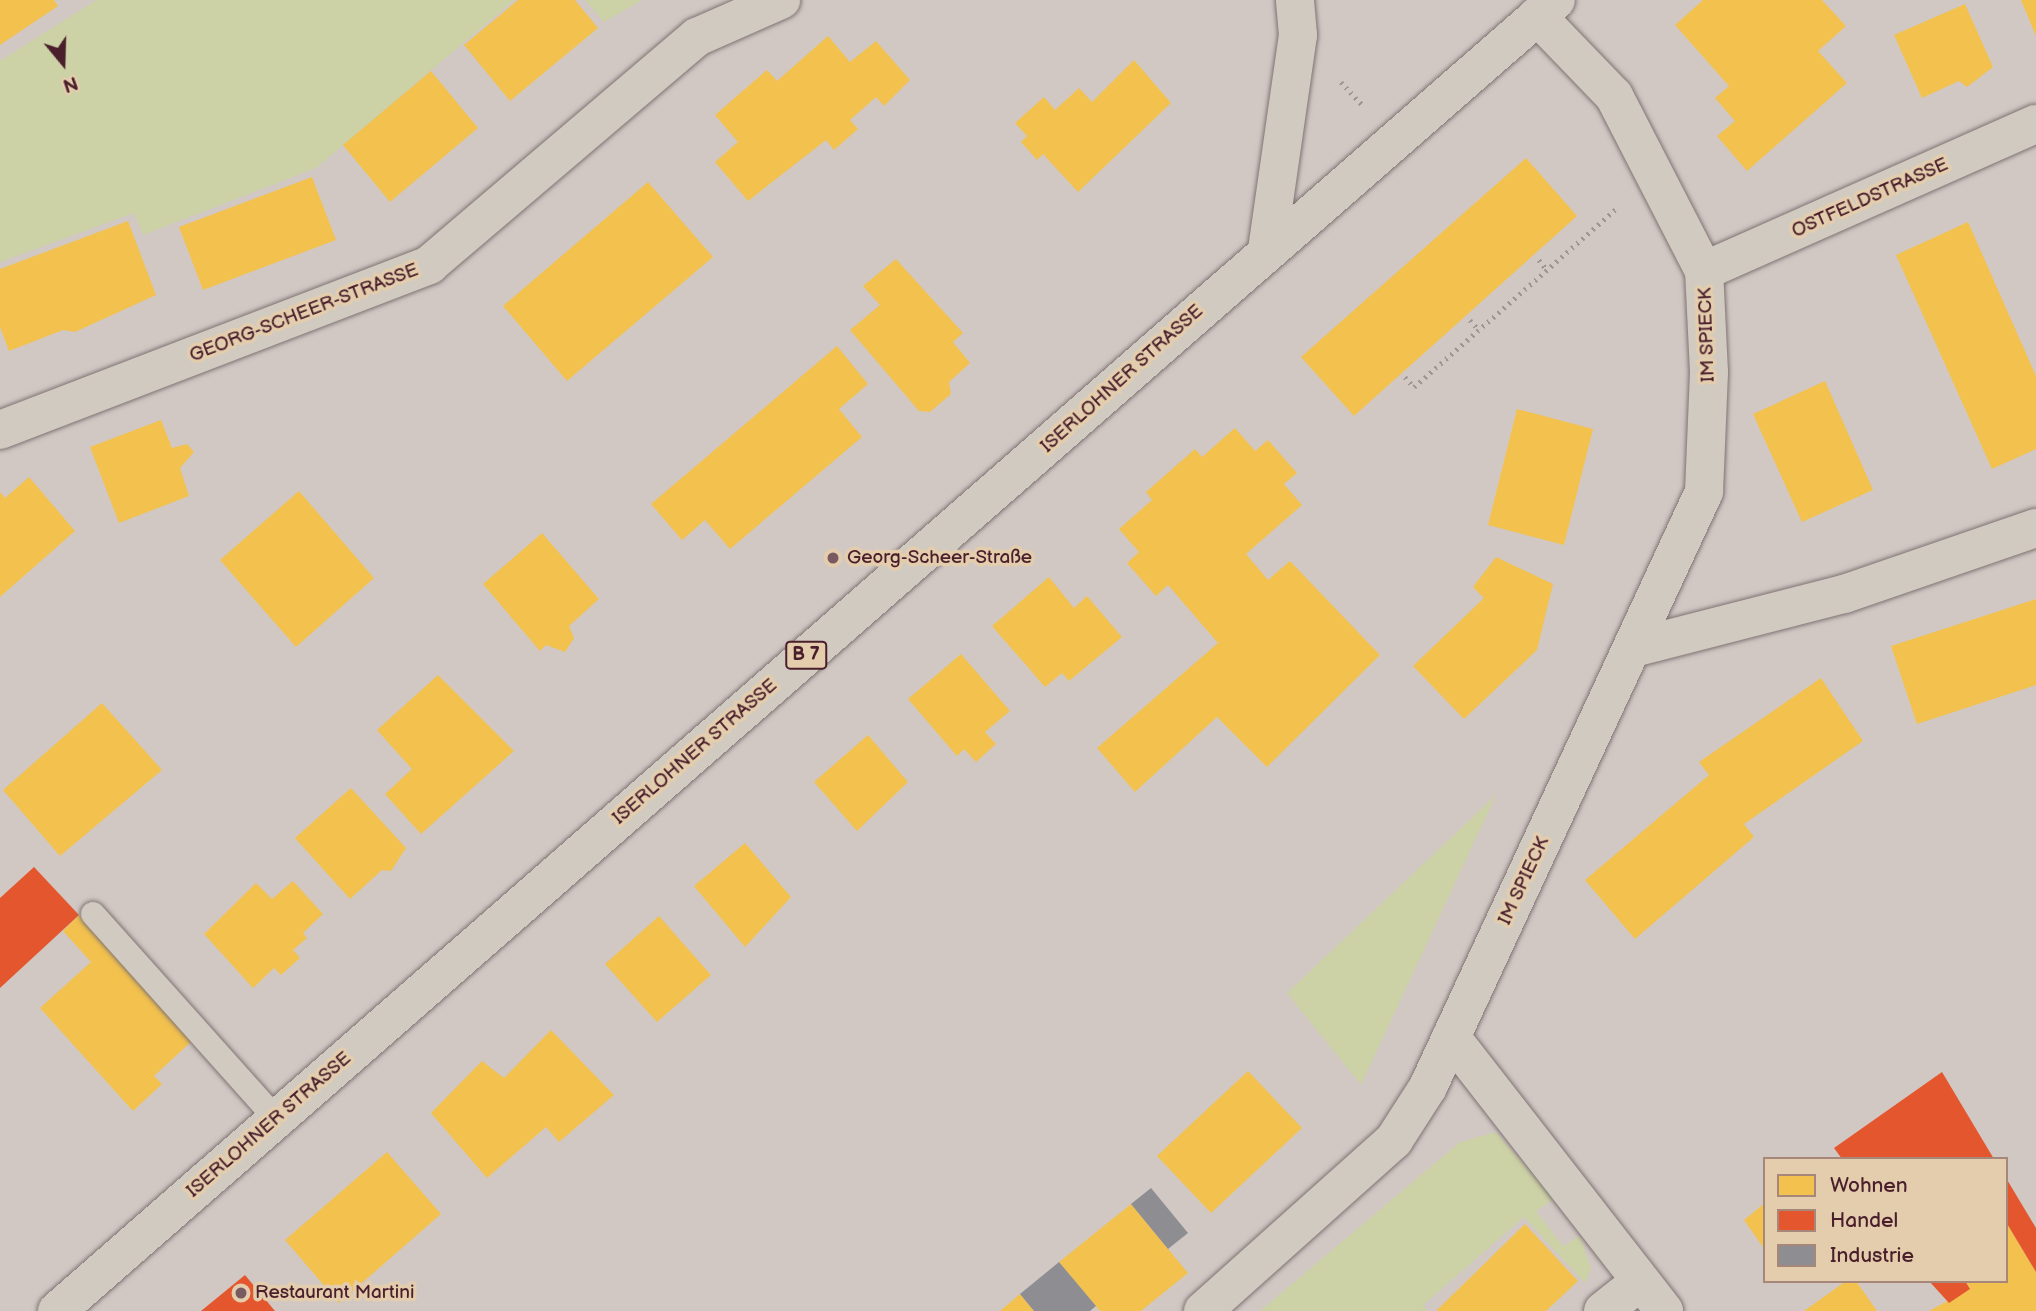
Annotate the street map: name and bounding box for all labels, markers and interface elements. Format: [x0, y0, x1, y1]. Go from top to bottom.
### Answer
north arrow [28, 28, 98, 98]
text: N [60, 70, 80, 97]
street label: OSTFELDSTRASSE [1788, 153, 1952, 243]
street label: GEORG-SCHEER-STRASSE [186, 259, 422, 367]
street label: IM SPIECK [1694, 287, 1720, 383]
street label: ISERLOHNER STRASSE [1036, 300, 1208, 458]
place label: Georg-Scheer-Straße [847, 547, 1032, 569]
marker: Georg-Scheer-Straße [825, 550, 841, 566]
road number: B 7 [785, 640, 827, 670]
street label: ISERLOHNER STRASSE [608, 674, 782, 830]
street label: IM SPIECK [1494, 833, 1554, 929]
street label: ISERLOHNER STRASSE [182, 1047, 356, 1203]
legend [1763, 1157, 2008, 1283]
text: Wohnen [1830, 1173, 1908, 1198]
text: Handel [1830, 1208, 1898, 1233]
text: Industrie [1830, 1243, 1914, 1268]
place label: Restaurant Martini [255, 1282, 414, 1304]
marker: Restaurant Martini [233, 1285, 249, 1301]

